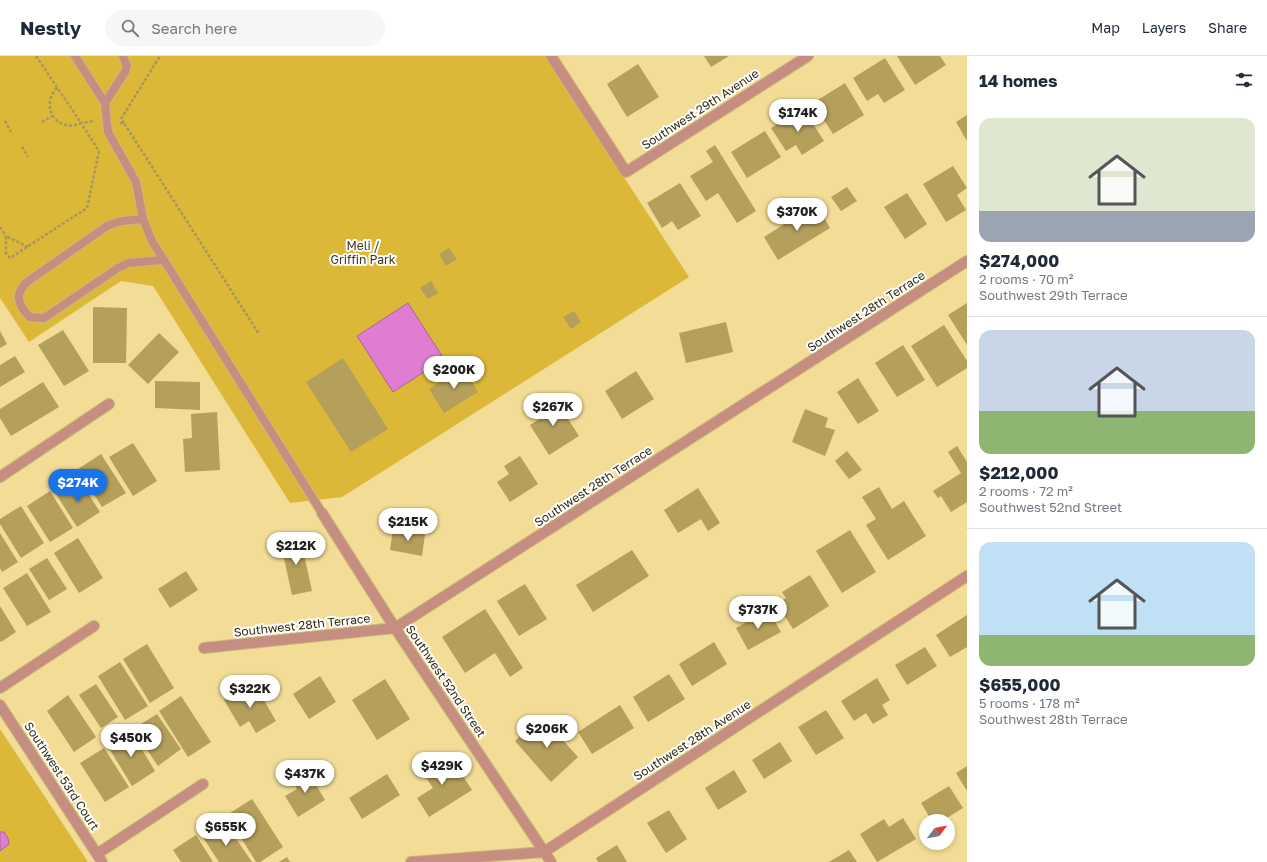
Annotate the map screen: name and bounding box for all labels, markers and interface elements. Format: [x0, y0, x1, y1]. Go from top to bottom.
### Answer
search box [105, 10, 385, 46]
text: Nestly [20, 16, 81, 39]
icon: search [119, 17, 141, 39]
text: Search here [151, 19, 237, 37]
text: Map [1091, 19, 1120, 36]
text: Layers [1142, 19, 1186, 36]
text: Share [1208, 19, 1247, 36]
street label: Southwest 29th Avenue [639, 65, 761, 153]
icon: filters [1233, 69, 1255, 91]
text: 14 homes [979, 70, 1058, 91]
pin: $174K [770, 99, 826, 133]
text: $174K [778, 104, 818, 120]
icon: home [1081, 144, 1153, 216]
pin: $370K [769, 198, 825, 232]
text: $370K [776, 203, 818, 219]
park label: Meli / Griffin Park [331, 238, 396, 267]
text: $274,000 [979, 250, 1059, 271]
street label: Southwest 28th Terrace [804, 267, 928, 355]
text: 2 rooms · 70 m² [979, 271, 1074, 287]
text: Southwest 29th Terrace [979, 287, 1128, 303]
pin: $200K [426, 356, 482, 390]
icon: home [1081, 356, 1153, 428]
text: $200K [433, 361, 475, 377]
pin: $267K [525, 393, 581, 427]
text: $267K [532, 398, 574, 414]
street label: Southwest 28th Terrace [531, 442, 655, 530]
text: $212,000 [979, 462, 1058, 483]
pin: $274K [50, 469, 106, 503]
text: $274K [57, 474, 99, 490]
text: 2 rooms · 72 m² [979, 483, 1073, 499]
text: Southwest 52nd Street [979, 499, 1122, 515]
pin: $215K [380, 508, 436, 542]
text: $215K [388, 513, 428, 529]
pin: $212K [268, 532, 324, 566]
text: $212K [276, 537, 316, 553]
icon: home [1081, 568, 1153, 640]
pin: $737K [730, 596, 786, 630]
text: $737K [738, 601, 778, 617]
street label: Southwest 28th Terrace [233, 610, 371, 640]
street label: Southwest 52nd Street [403, 622, 489, 740]
text: $655,000 [979, 674, 1061, 695]
pin: $322K [222, 675, 278, 709]
text: $322K [229, 680, 271, 696]
text: 5 rooms · 178 m² [979, 695, 1080, 711]
street label: Southwest 28th Avenue [631, 696, 753, 784]
text: Southwest 28th Terrace [979, 711, 1128, 727]
pin: $206K [519, 715, 575, 749]
street label: Southwest 53rd Court [21, 719, 103, 833]
text: $206K [526, 720, 568, 736]
pin: $450K [103, 724, 159, 758]
text: $450K [110, 729, 152, 745]
pin: $429K [414, 752, 470, 786]
text: $429K [421, 757, 463, 773]
pin: $437K [277, 760, 333, 794]
text: $437K [284, 765, 326, 781]
pin: $655K [198, 813, 254, 847]
north arrow [919, 814, 955, 850]
map controls [919, 814, 955, 850]
text: $655K [205, 818, 247, 834]

